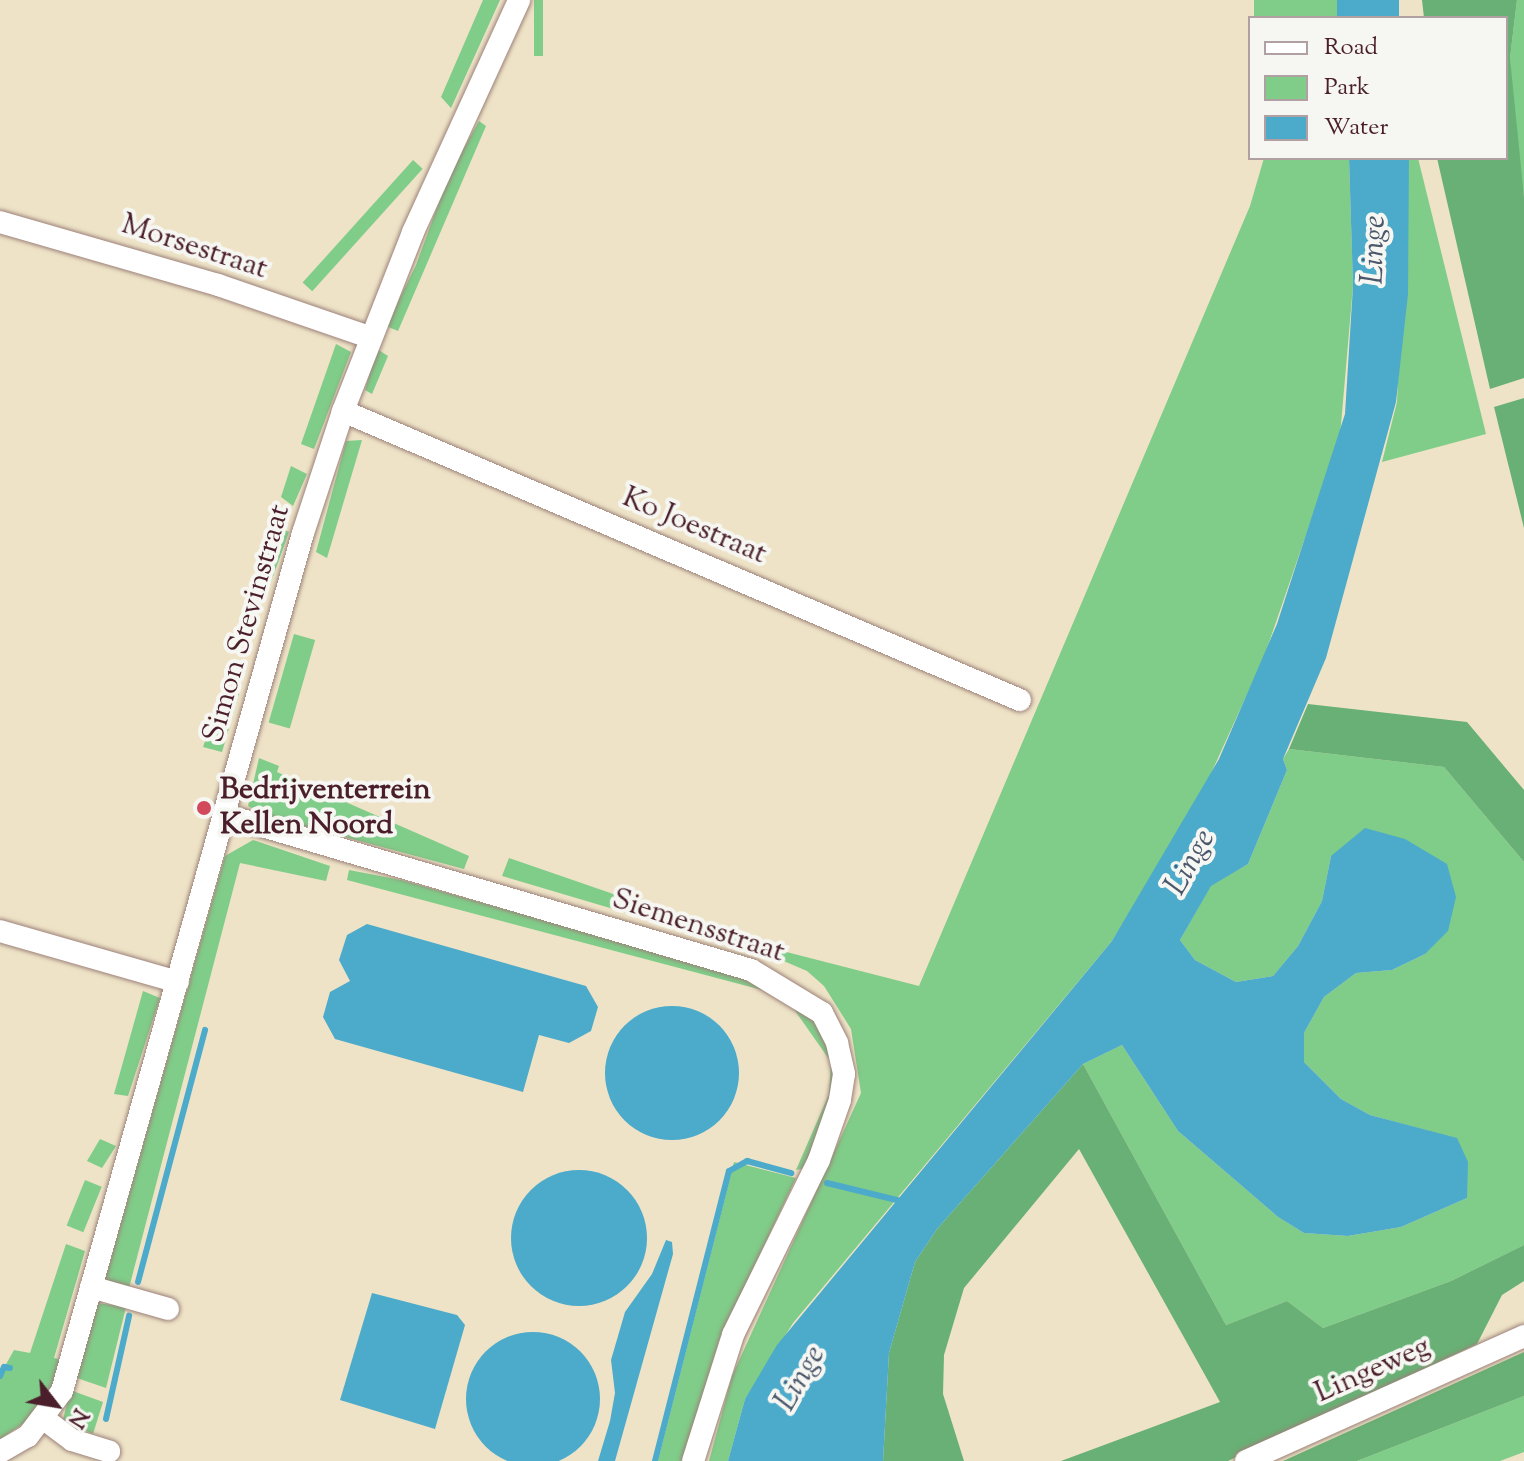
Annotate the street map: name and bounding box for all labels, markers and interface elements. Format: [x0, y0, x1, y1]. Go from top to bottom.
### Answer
legend [1248, 16, 1508, 160]
text: Road [1324, 31, 1378, 65]
text: Park [1324, 71, 1370, 105]
text: Water [1324, 111, 1388, 145]
street label: Morsestraat [116, 207, 272, 289]
water label: Linge [1355, 215, 1395, 285]
street label: Ko Joestraat [616, 480, 772, 574]
street label: Simon Stevinstraat [197, 501, 299, 747]
place label: Bedrijventerrein Kellen Noord [220, 773, 431, 844]
marker: Bedrijventerrein Kellen Noord [195, 799, 213, 817]
water label: Linge [1157, 823, 1225, 903]
street label: Siemensstraat [607, 882, 789, 972]
street label: Lingeweg [1310, 1330, 1436, 1412]
water label: Linge [767, 1339, 835, 1419]
north arrow [16, 1365, 96, 1445]
text: N [58, 1402, 95, 1433]

